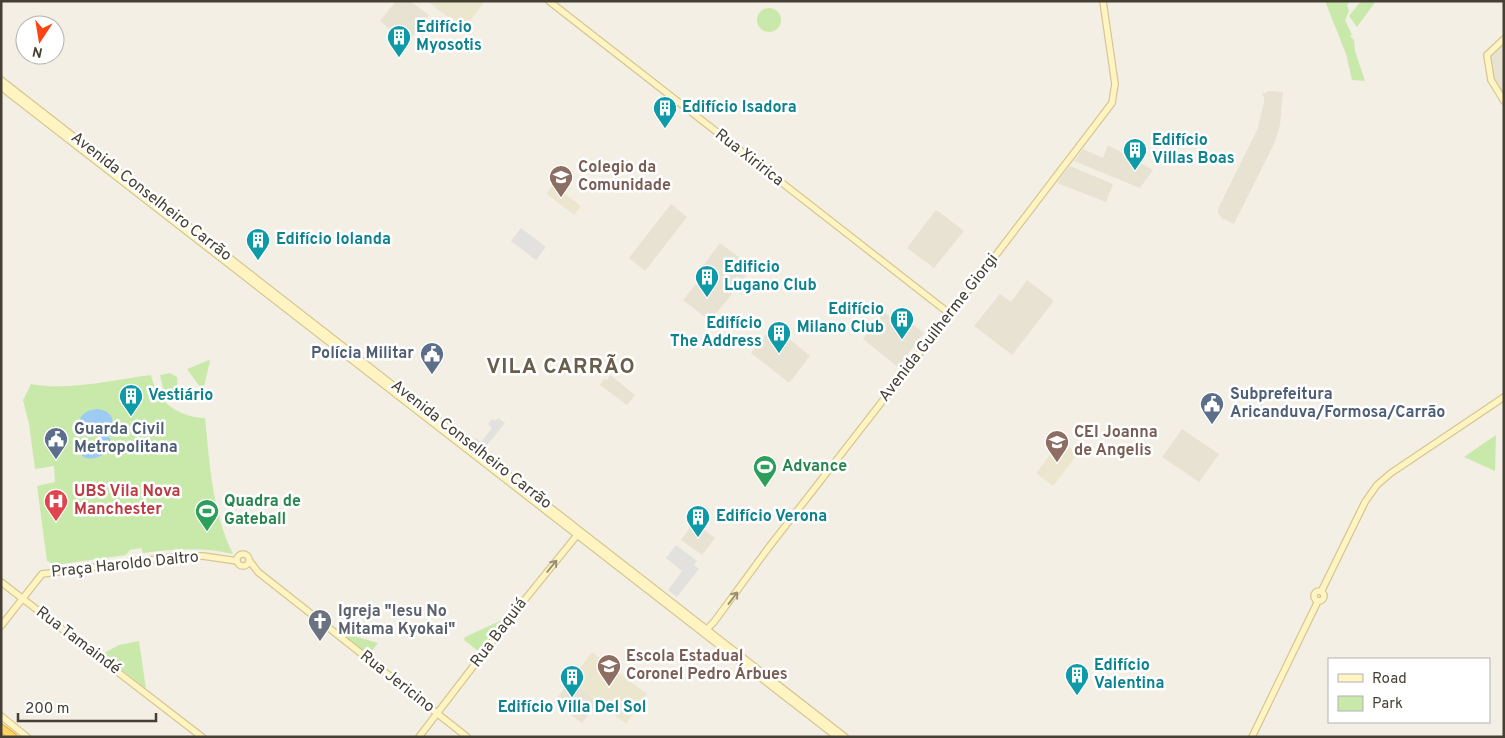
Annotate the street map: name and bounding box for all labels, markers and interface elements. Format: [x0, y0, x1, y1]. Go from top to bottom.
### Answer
north arrow [15, 15, 65, 65]
place label: Edifício Myosotis [416, 18, 482, 56]
building icon: Edifício Myosotis [386, 24, 412, 58]
text: N [31, 42, 44, 61]
building icon: Edifício Isadora [652, 95, 678, 129]
place label: Edifício Isadora [682, 98, 797, 118]
street label: Rua Xiririca [711, 125, 787, 191]
street label: Avenida Conselheiro Carrão [67, 128, 235, 266]
place label: Edifício Villas Boas [1152, 131, 1235, 169]
building icon: Edifício Villas Boas [1122, 137, 1148, 171]
place label: Colegio da Comunidade [578, 158, 671, 196]
school or university icon: Colegio da Comunidade [548, 164, 574, 198]
building icon: Edifício Iolanda [245, 227, 271, 261]
place label: Edifício Iolanda [276, 230, 391, 250]
street label: Avenida Guilherme Giorgi [875, 250, 1003, 406]
place label: Edificio Lugano Club [724, 258, 817, 296]
building icon: Edificio Lugano Club [694, 264, 720, 298]
place label: Edifício Milano Club [797, 300, 884, 338]
building icon: Edifício Milano Club [889, 306, 915, 340]
place label: Edifício The Address [670, 314, 762, 352]
building icon: Edifício The Address [766, 320, 792, 354]
public building icon: Polícia Militar [419, 341, 445, 375]
place label: Polícia Militar [311, 344, 414, 364]
district label: VILA CARRÃO [486, 354, 636, 381]
street label: Avenida Conselheiro Carrão [387, 376, 555, 514]
building icon: Vestiário [118, 383, 144, 417]
place label: Subprefeitura Aricanduva/Formosa/Carrão [1230, 385, 1445, 423]
place label: Vestiário [148, 386, 213, 406]
public building icon: Subprefeitura Aricanduva/Formosa/Carrão [1199, 391, 1225, 425]
place label: Guarda Civil Metropolitana [74, 420, 178, 458]
place label: CEI Joanna de Angelis [1074, 423, 1158, 461]
public building icon: Guarda Civil Metropolitana [43, 426, 69, 460]
school or university icon: CEI Joanna de Angelis [1044, 429, 1070, 463]
sports icon: Advance [752, 454, 778, 488]
place label: Advance [782, 457, 847, 477]
place label: UBS Vila Nova Manchester [74, 482, 180, 520]
hospital icon: UBS Vila Nova Manchester [43, 488, 69, 522]
place label: Quadra de Gateball [224, 492, 301, 530]
sports icon: Quadra de Gateball [194, 498, 220, 532]
building icon: Edifício Verona [685, 504, 711, 538]
place label: Edifício Verona [716, 507, 827, 527]
street label: Praça Haroldo Daltro [50, 547, 200, 583]
one-way arrow [546, 559, 557, 572]
one-way arrow [728, 591, 738, 605]
street label: Rua Baquiá [466, 594, 532, 672]
place label: Igreja "Iesu No Mitama Kyokai" [338, 602, 455, 640]
street label: Rua Tamaindé [32, 603, 124, 679]
church icon: Igreja "Iesu No Mitama Kyokai" [307, 608, 333, 642]
street label: Rua Jericino [356, 647, 439, 718]
place label: Escola Estadual Coronel Pedro Árbues [626, 647, 788, 685]
school or university icon: Escola Estadual Coronel Pedro Árbues [596, 653, 622, 687]
place label: Edifício Valentina [1094, 656, 1164, 694]
legend [1328, 658, 1490, 723]
building icon: Edifício Valentina [1064, 662, 1090, 696]
building icon: Edifício Villa Del Sol [559, 664, 585, 698]
text: Road [1372, 670, 1407, 689]
scale bar [18, 690, 155, 722]
text: Park [1372, 695, 1403, 714]
place label: Edifício Villa Del Sol [498, 698, 646, 718]
text: 200 m [25, 700, 70, 719]

